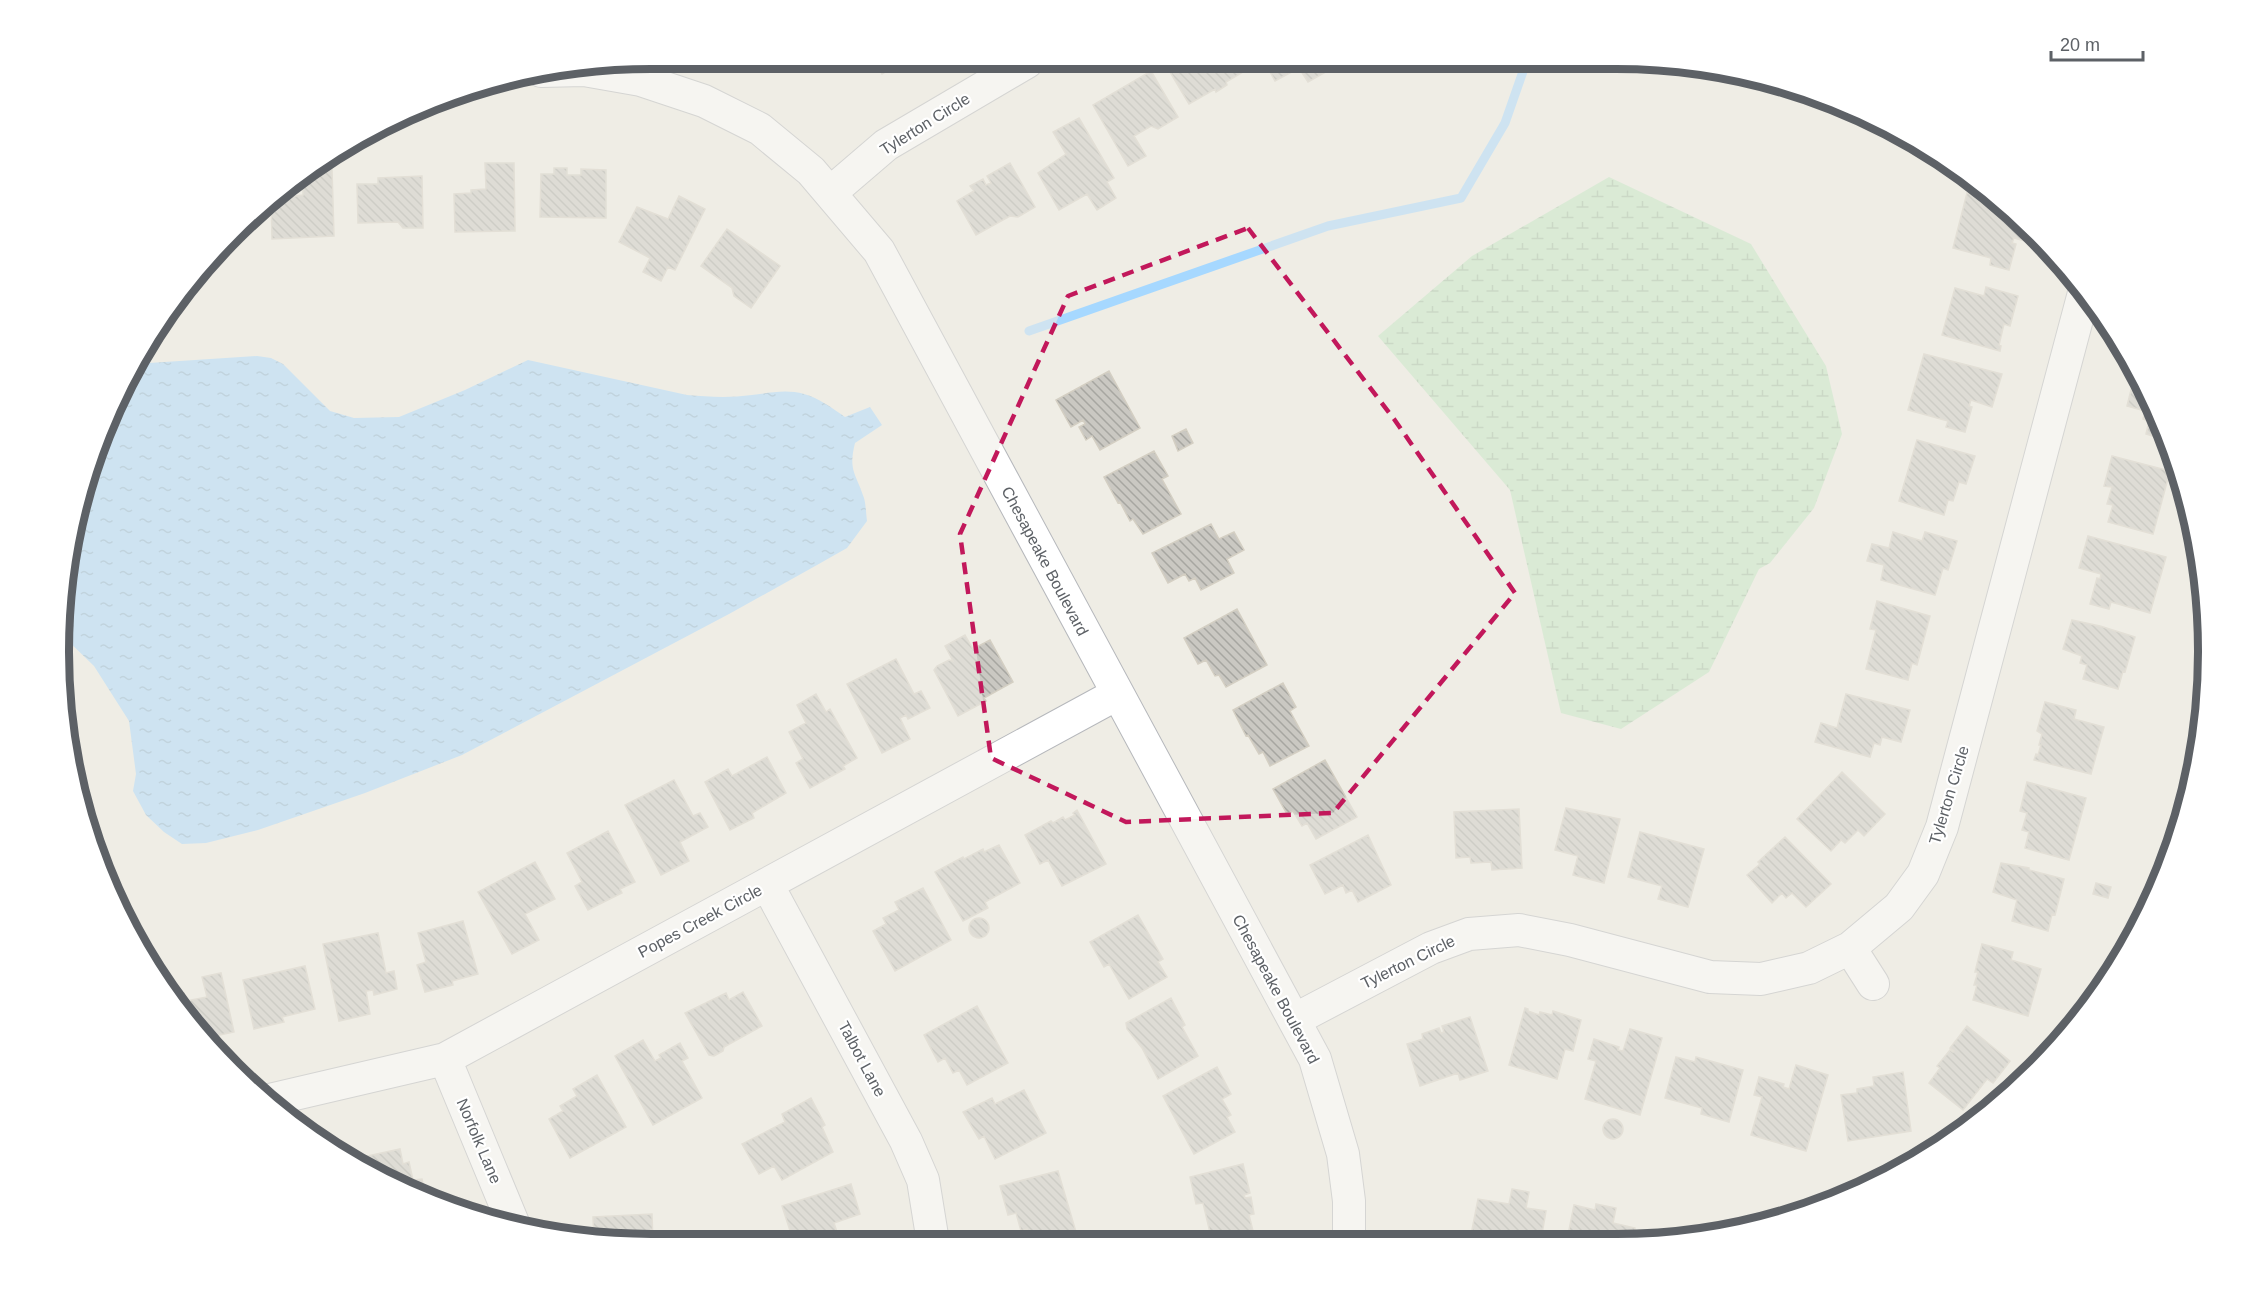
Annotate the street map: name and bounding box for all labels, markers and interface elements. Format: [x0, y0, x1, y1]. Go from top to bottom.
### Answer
scale bar [2051, 24, 2142, 62]
text: 20 m [2060, 35, 2100, 55]
street label: Tylerton Circle [877, 90, 973, 158]
street label: Chesapeake Boulevard [998, 484, 1092, 638]
street label: Tylerton Circle [1926, 744, 1972, 846]
street label: Popes Creek Circle [635, 881, 765, 961]
street label: Chesapeake Boulevard [1229, 912, 1323, 1066]
street label: Tylerton Circle [1358, 932, 1458, 992]
street label: Talbot Lane [835, 1018, 889, 1100]
street label: Norfolk Lane [453, 1096, 505, 1186]

